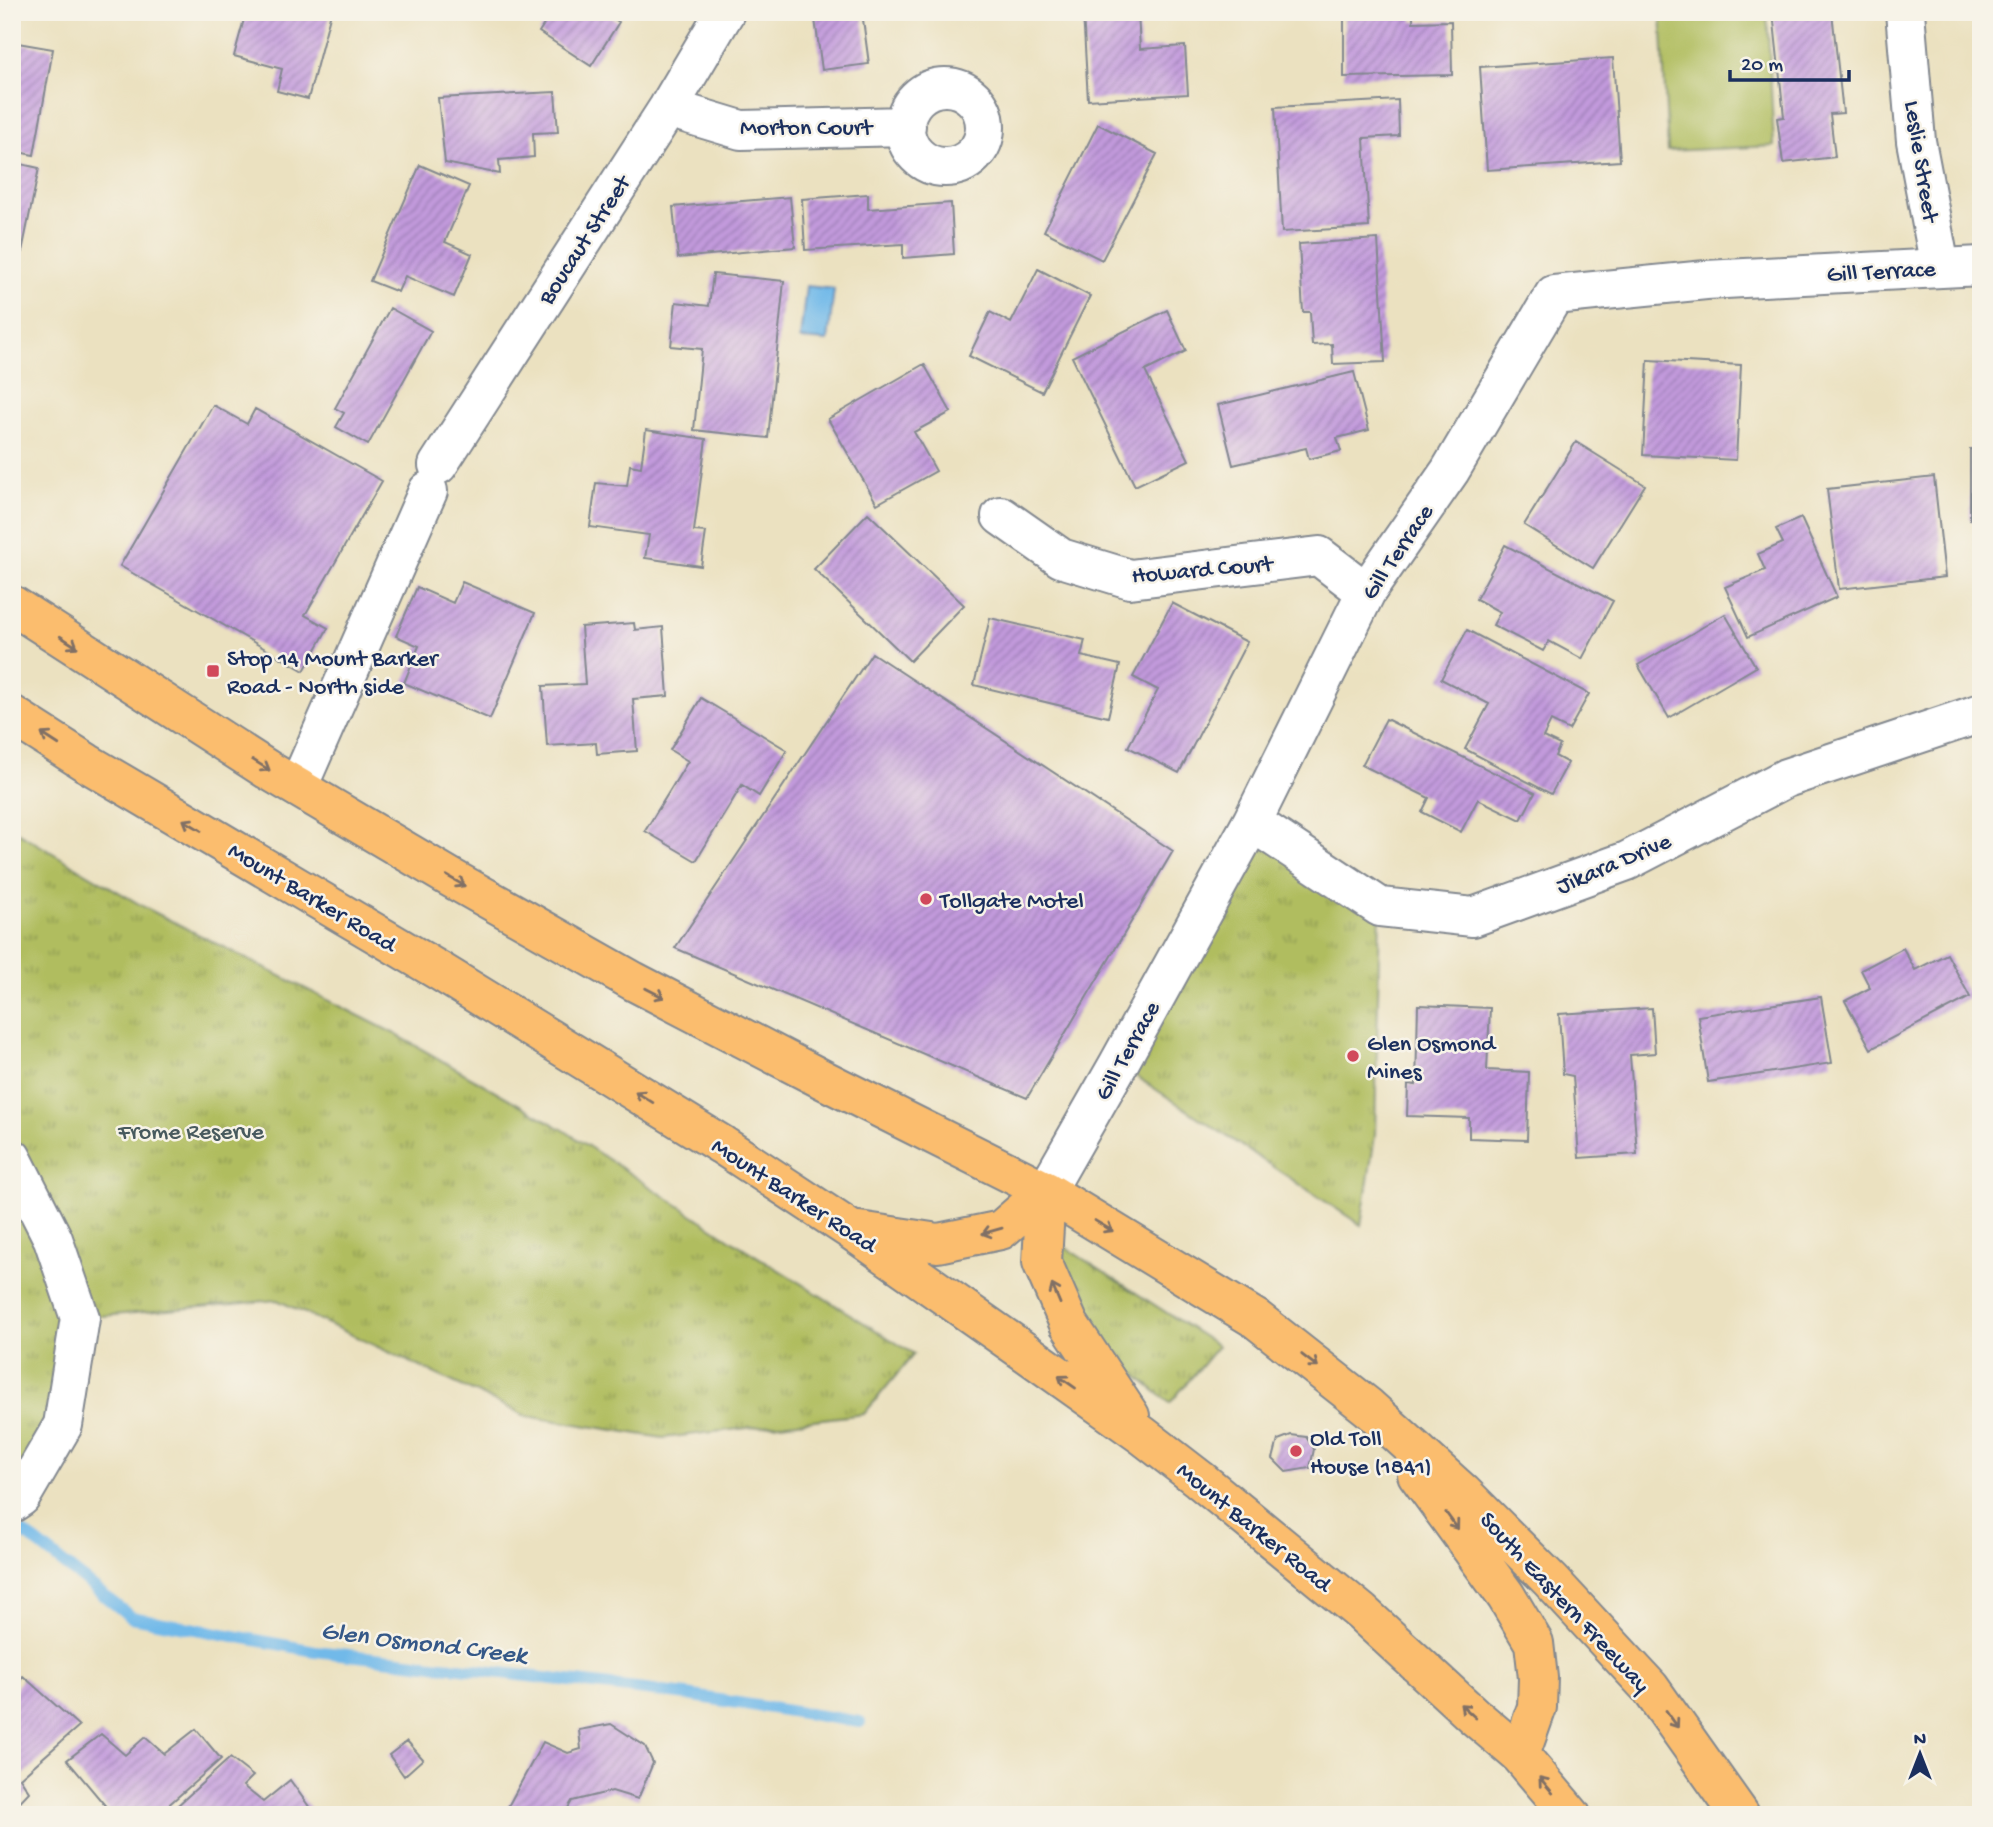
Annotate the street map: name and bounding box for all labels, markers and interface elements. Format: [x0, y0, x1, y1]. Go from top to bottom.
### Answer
scale bar [1730, 38, 1850, 82]
text: 20 m [1741, 54, 1783, 79]
street label: Leslie Street [1896, 99, 1944, 227]
street label: Morton Court [740, 115, 874, 144]
street label: Boucaut Street [533, 169, 640, 312]
street label: Gill Terrace [1826, 256, 1937, 291]
street label: Gill Terrace [1356, 499, 1442, 606]
street label: Howard Court [1131, 551, 1276, 592]
one-way arrow [59, 635, 78, 650]
place label: Stop 14 Mount Barker Road - North side [227, 646, 440, 703]
marker: Stop 14 Mount Barker Road - North side [205, 663, 221, 679]
one-way arrow [40, 732, 60, 746]
one-way arrow [251, 757, 270, 772]
one-way arrow [182, 818, 202, 832]
street label: Jikara Drive [1553, 828, 1677, 902]
street label: Mount Barker Road [222, 837, 402, 962]
one-way arrow [446, 875, 466, 889]
place label: Tollgate Motel [938, 888, 1084, 917]
marker: Tollgate Motel [918, 891, 934, 907]
one-way arrow [644, 986, 665, 1000]
street label: Gill Terrace [1090, 996, 1168, 1106]
place label: Glen Osmond Mines [1367, 1031, 1497, 1088]
marker: Glen Osmond Mines [1345, 1048, 1361, 1064]
one-way arrow [635, 1090, 655, 1104]
park label: Frome Reserve [117, 1119, 265, 1148]
street label: Mount Barker Road [705, 1133, 883, 1262]
one-way arrow [1093, 1220, 1113, 1234]
one-way arrow [982, 1225, 1004, 1238]
one-way arrow [1049, 1283, 1062, 1305]
one-way arrow [1300, 1354, 1318, 1369]
one-way arrow [1058, 1375, 1077, 1389]
place label: Old Toll House (1841) [1310, 1426, 1432, 1483]
marker: Old Toll House (1841) [1288, 1443, 1304, 1459]
street label: Mount Barker Road [1169, 1457, 1338, 1601]
street label: South Eastern Freeway [1472, 1507, 1655, 1700]
one-way arrow [1444, 1512, 1459, 1531]
water label: Glen Osmond Creek [319, 1617, 530, 1674]
one-way arrow [1459, 1703, 1477, 1719]
one-way arrow [1665, 1709, 1679, 1728]
north arrow [1884, 1718, 1954, 1788]
text: N [1914, 1729, 1926, 1752]
one-way arrow [1538, 1776, 1554, 1794]

